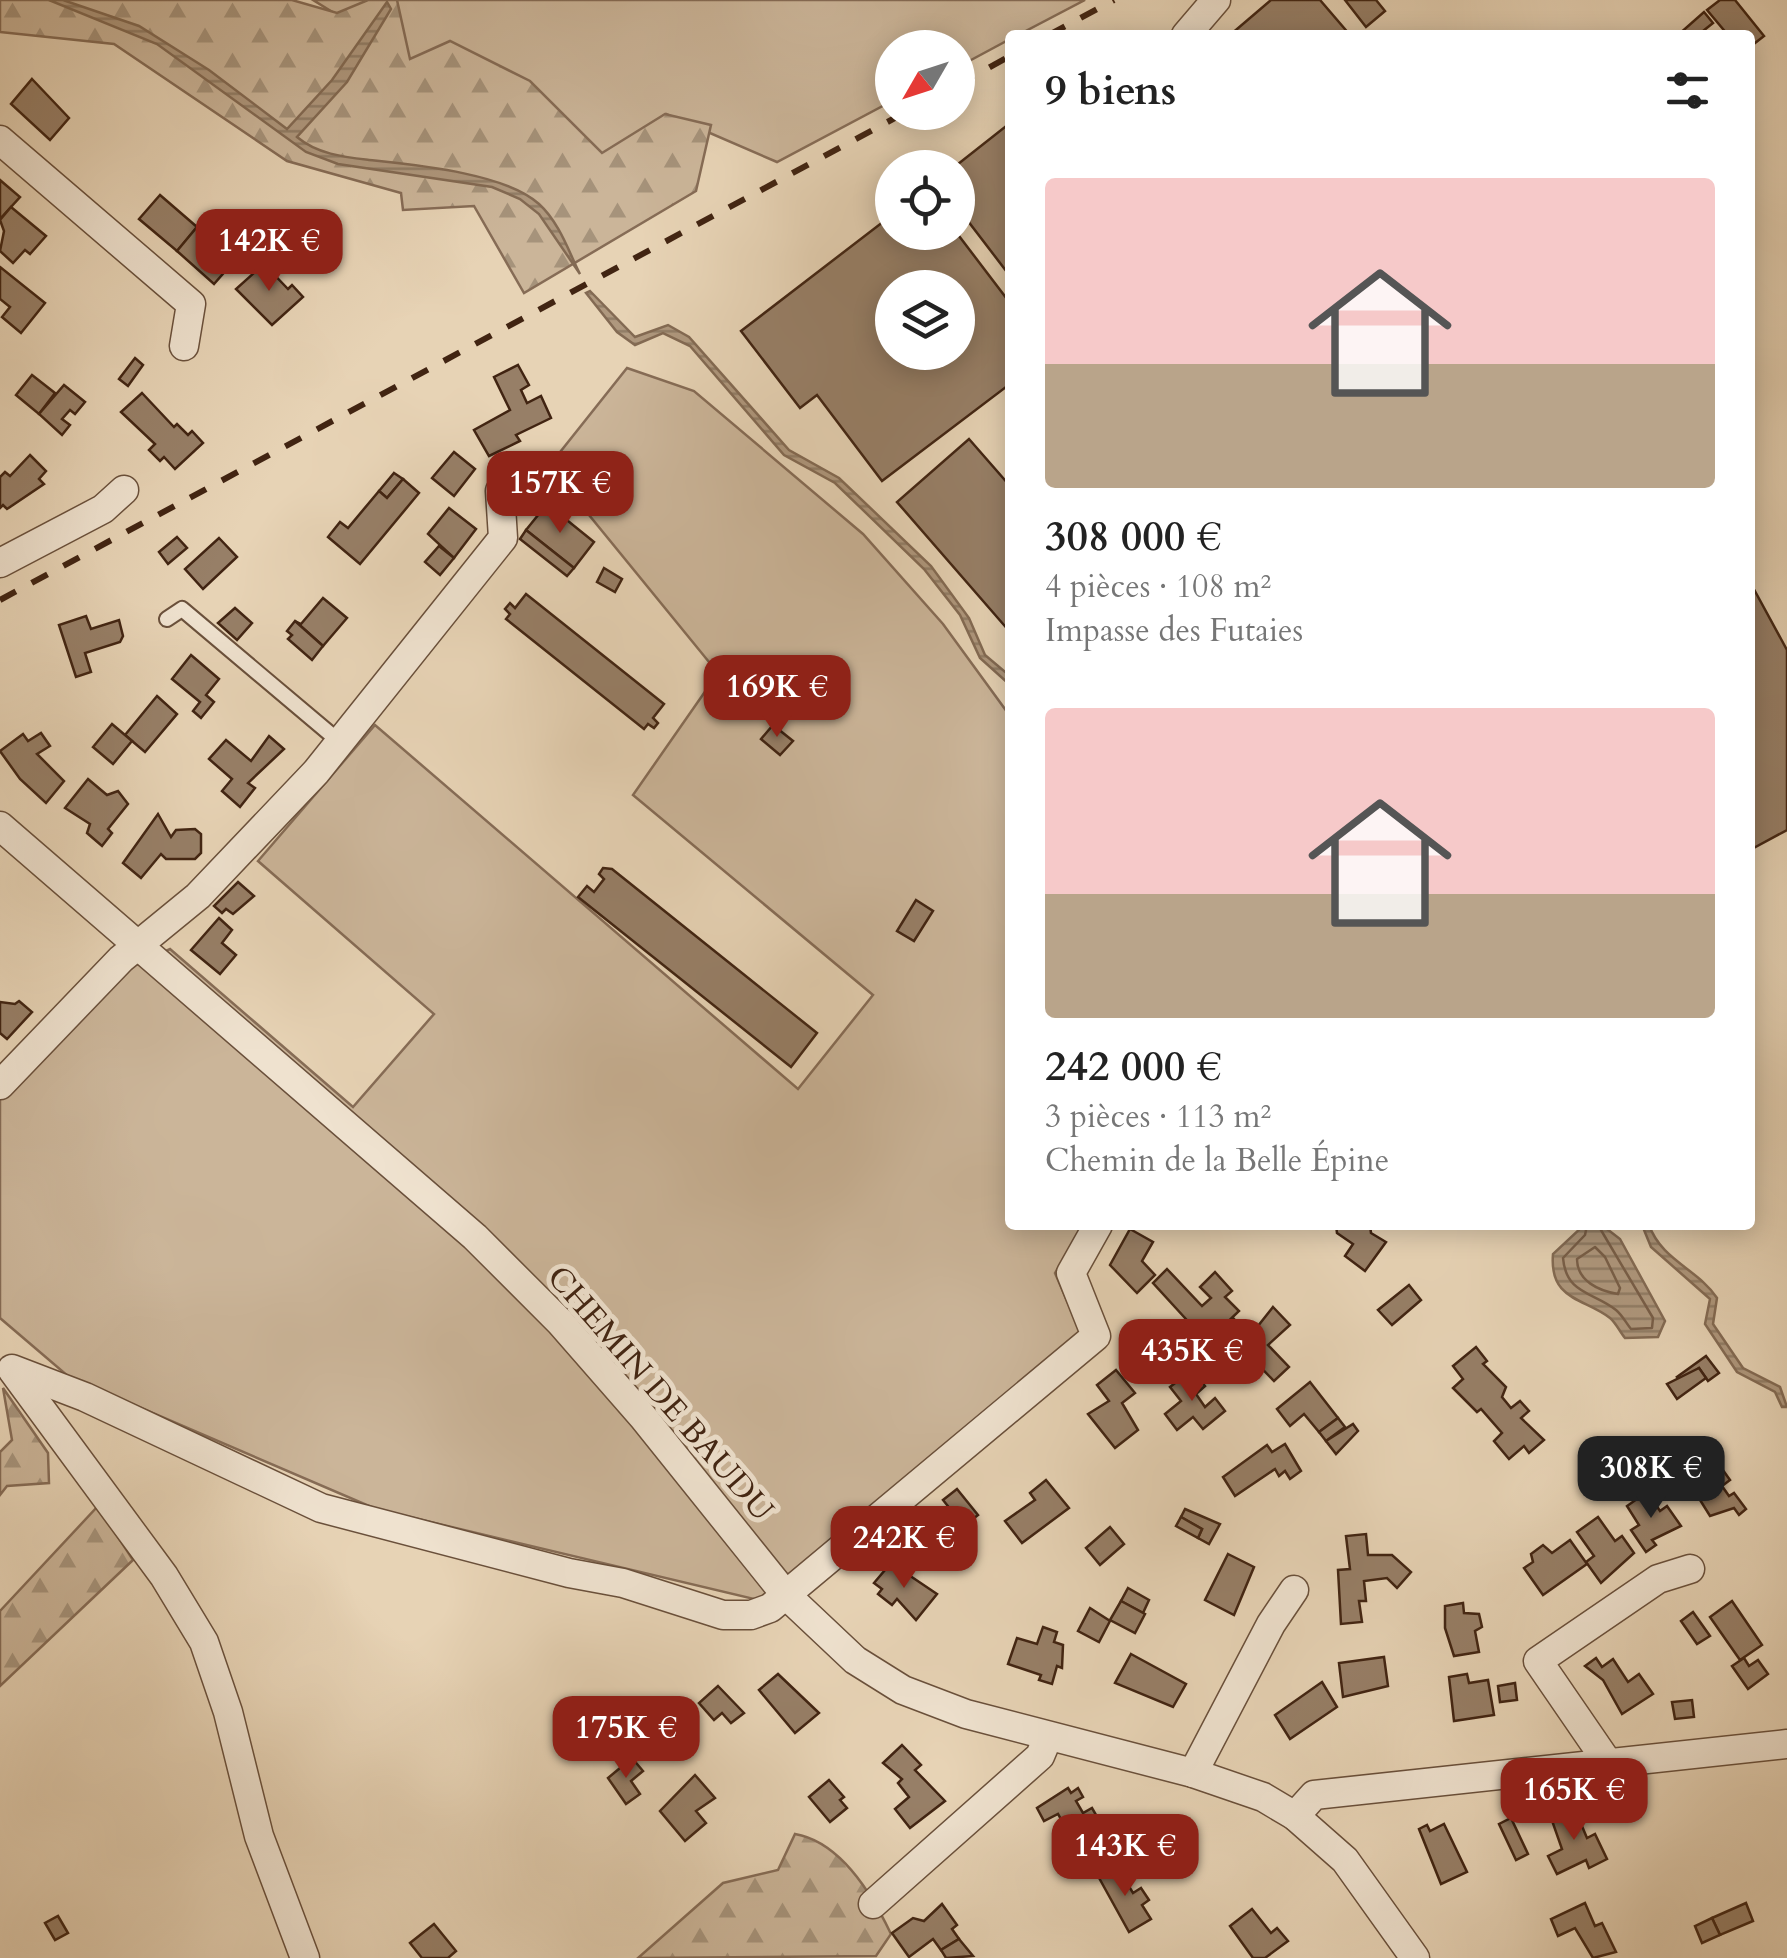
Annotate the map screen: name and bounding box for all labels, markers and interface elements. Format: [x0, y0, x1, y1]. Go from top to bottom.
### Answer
north arrow [875, 30, 975, 130]
map controls [875, 30, 975, 370]
text: 9 biens [1045, 62, 1176, 119]
icon: filters [1660, 63, 1715, 118]
button: locate [875, 150, 975, 250]
pin: 142K € [188, 209, 350, 294]
text: 142K € [218, 219, 320, 263]
icon: home [1290, 243, 1470, 423]
button: layers [875, 270, 975, 370]
pin: 157K € [479, 451, 641, 536]
text: 157K € [509, 461, 611, 505]
text: 308 000 € [1045, 508, 1222, 565]
text: 4 pièces · 108 m² [1045, 565, 1271, 609]
text: Impasse des Futaies [1045, 609, 1303, 653]
pin: 169K € [696, 655, 858, 740]
text: 169K € [726, 665, 828, 709]
icon: home [1290, 773, 1470, 953]
text: 242 000 € [1045, 1038, 1222, 1095]
text: 3 pièces · 113 m² [1045, 1095, 1271, 1139]
text: Chemin de la Belle Épine [1045, 1139, 1389, 1183]
street label: CHEMIN DE BAUDU [537, 1257, 783, 1531]
pin: 435K € [1111, 1319, 1273, 1404]
text: 435K € [1141, 1329, 1243, 1373]
pin: 308K € [1570, 1436, 1732, 1521]
text: 308K € [1600, 1446, 1702, 1490]
pin: 242K € [823, 1506, 985, 1591]
text: 242K € [853, 1516, 955, 1560]
pin: 175K € [545, 1696, 707, 1781]
text: 175K € [575, 1706, 677, 1750]
pin: 165K € [1493, 1758, 1655, 1843]
text: 165K € [1523, 1768, 1625, 1812]
pin: 143K € [1044, 1814, 1206, 1899]
text: 143K € [1074, 1824, 1176, 1868]

